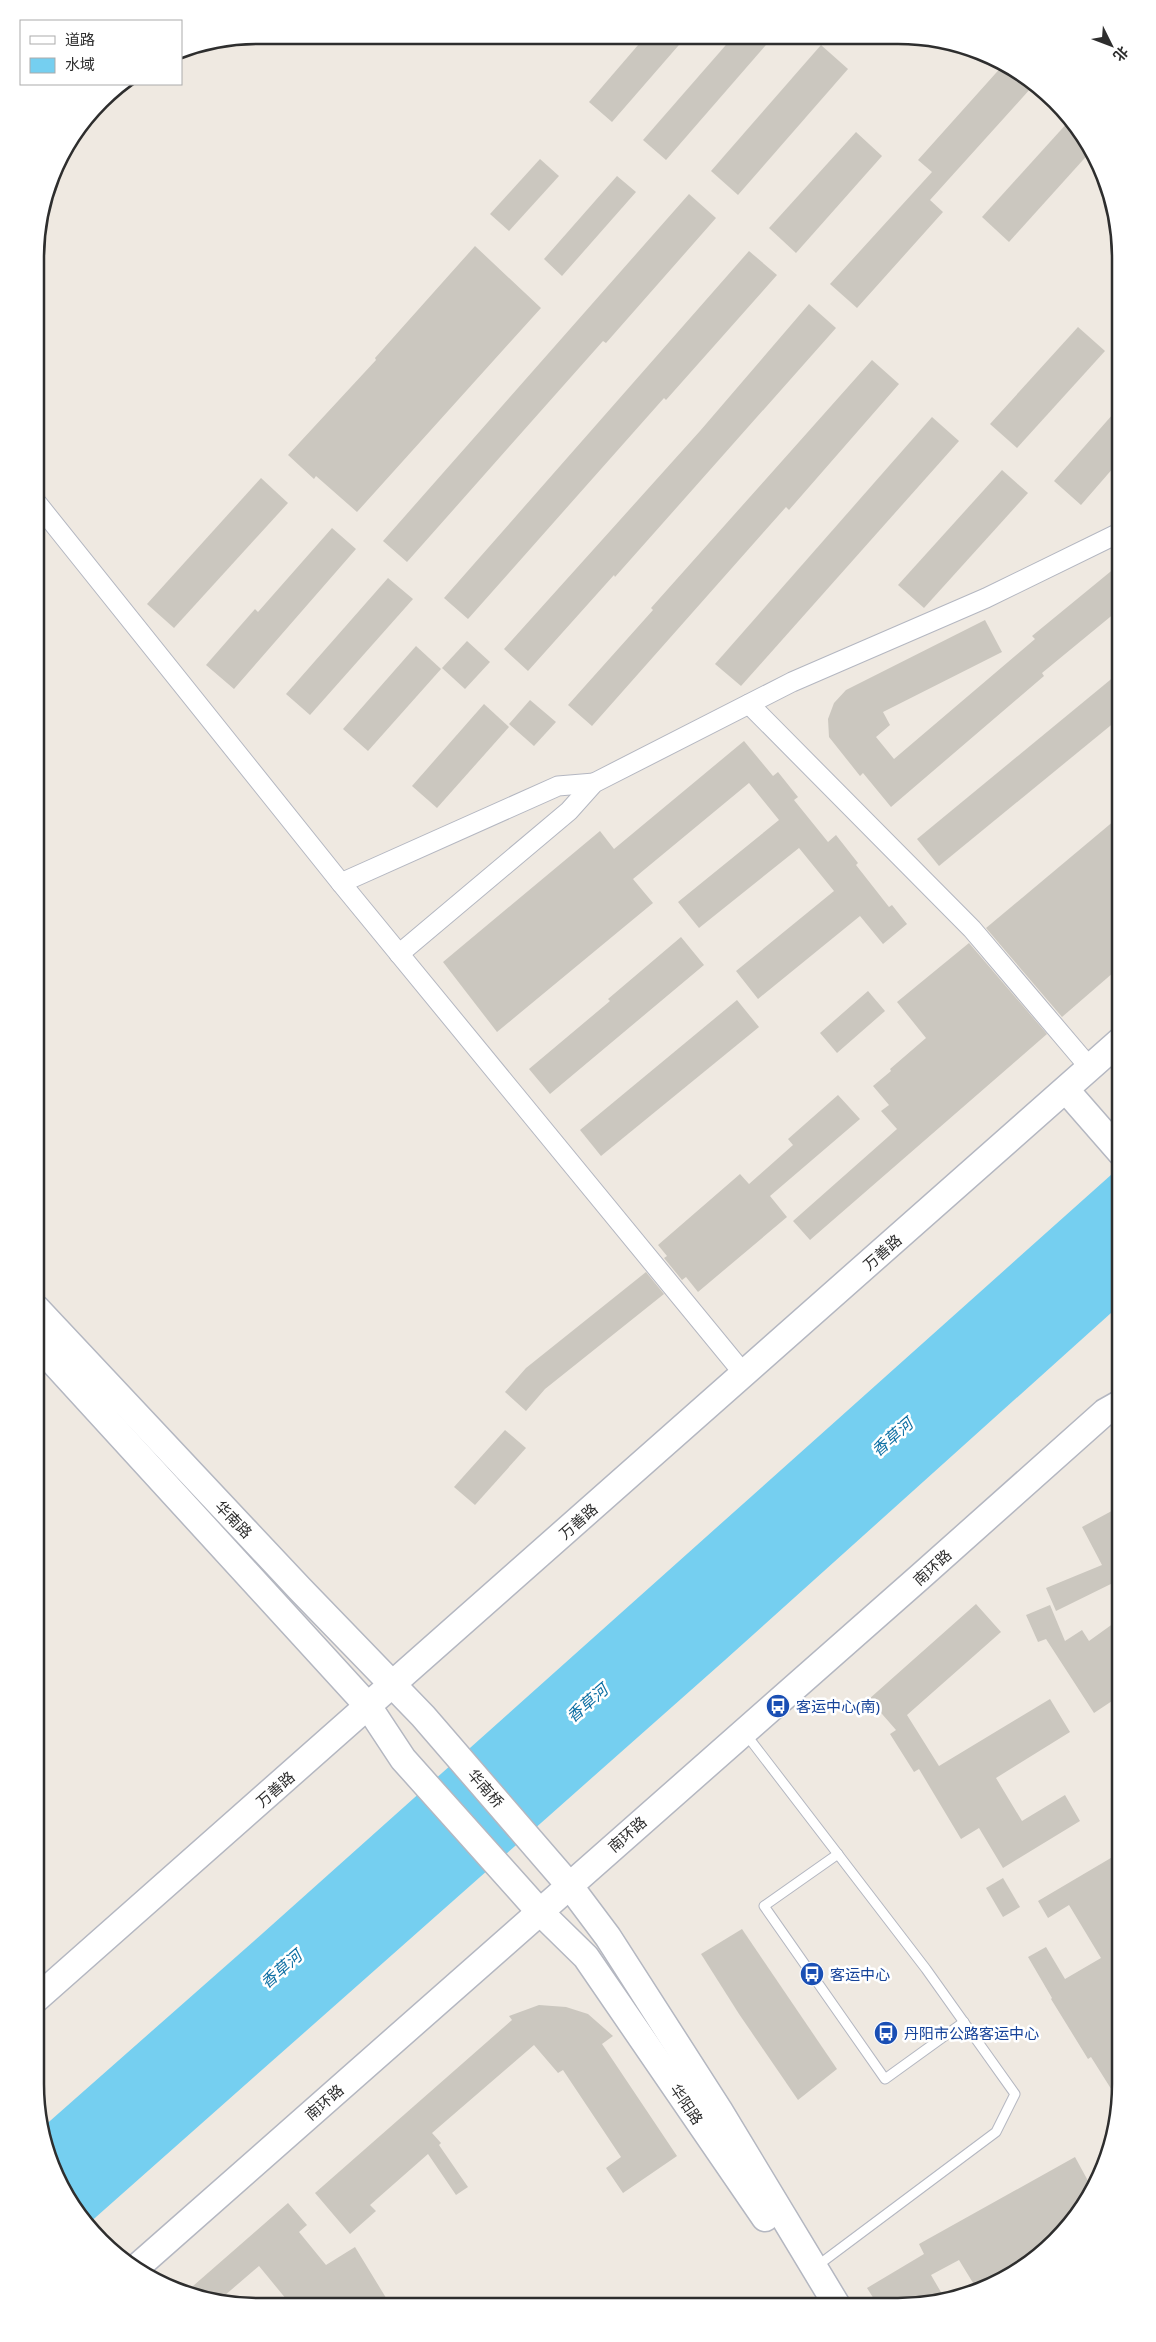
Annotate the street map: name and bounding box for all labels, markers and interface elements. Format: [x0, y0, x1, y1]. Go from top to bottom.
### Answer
legend [20, 20, 182, 85]
north arrow [1086, 20, 1136, 70]
text: 道路 [65, 29, 95, 49]
text: 北 [1109, 42, 1133, 66]
text: 水域 [65, 54, 95, 74]
street label: 万善路 [858, 1230, 906, 1274]
water label: 香草河 [867, 1411, 920, 1461]
street label: 华南路 [211, 1496, 257, 1542]
street label: 万善路 [554, 1499, 602, 1543]
street label: 南环路 [909, 1545, 955, 1589]
water label: 香草河 [562, 1677, 615, 1727]
bus stop icon: 客运中心(南) [765, 1693, 791, 1719]
place label: 客运中心(南) [796, 1696, 880, 1716]
street label: 华南桥 [464, 1764, 508, 1812]
street label: 万善路 [251, 1767, 299, 1811]
street label: 南环路 [603, 1812, 651, 1856]
water label: 香草河 [256, 1943, 309, 1993]
bus stop icon: 客运中心 [799, 1961, 825, 1987]
place label: 客运中心 [830, 1964, 890, 1984]
bus stop icon: 丹阳市公路客运中心 [873, 2020, 899, 2046]
place label: 丹阳市公路客运中心 [904, 2023, 1039, 2043]
street label: 南环路 [300, 2080, 348, 2124]
street label: 华阳路 [666, 2080, 708, 2128]

